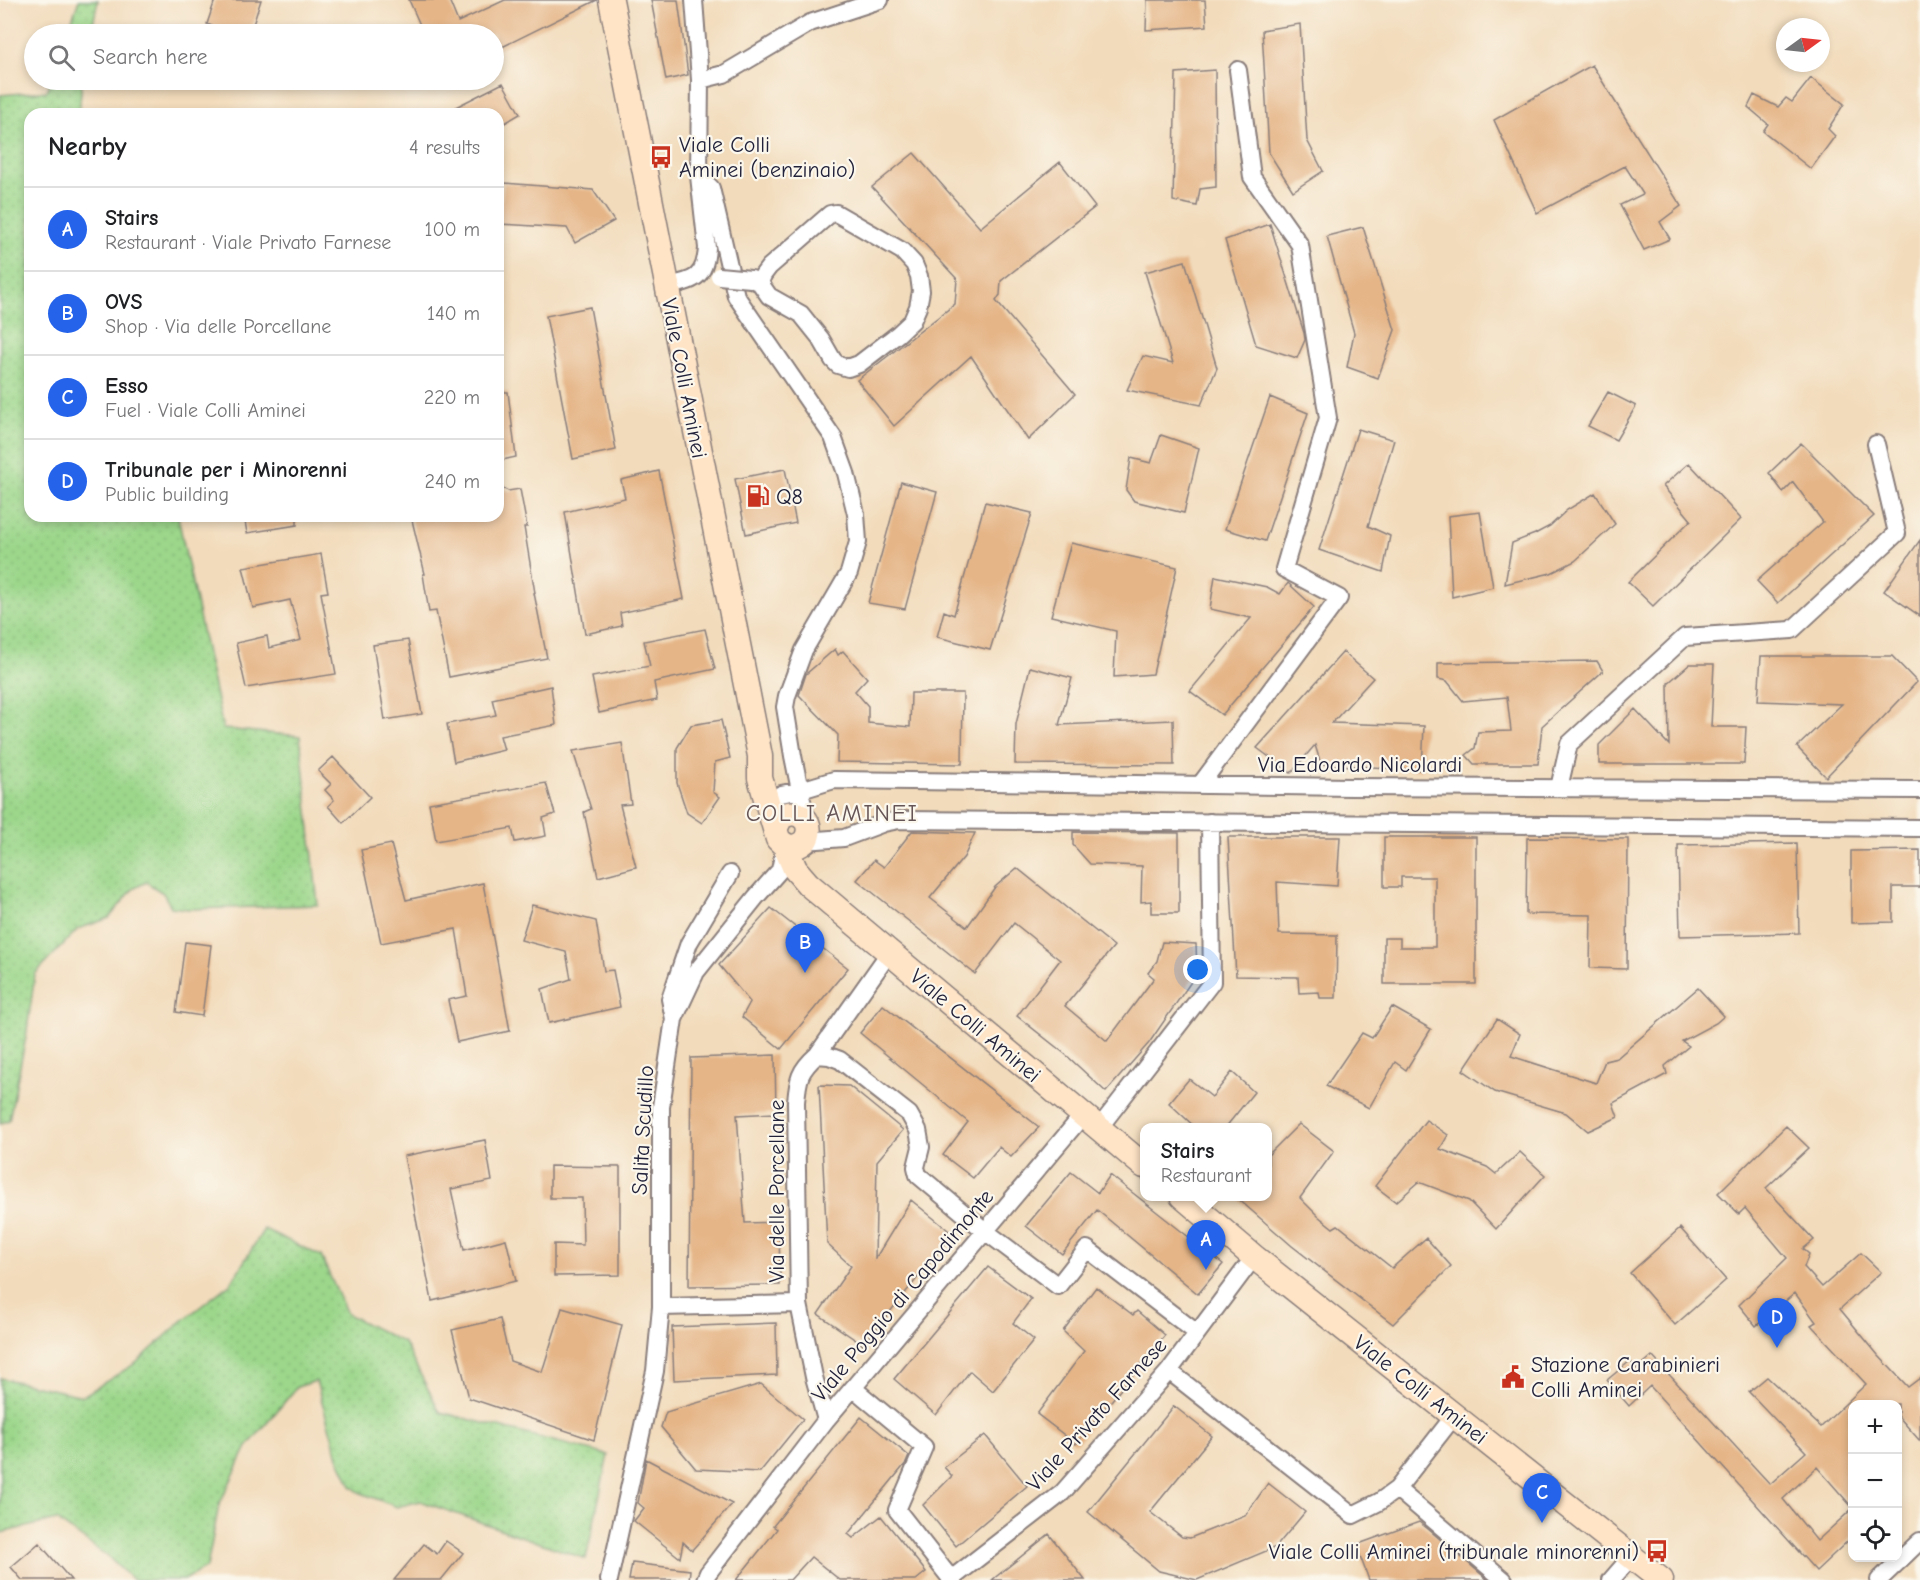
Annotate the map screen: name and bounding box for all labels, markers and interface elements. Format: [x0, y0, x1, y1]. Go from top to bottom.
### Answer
north arrow [1776, 18, 1830, 72]
search box [24, 24, 504, 90]
icon: search [45, 41, 78, 74]
text: Search here [93, 44, 208, 70]
text: Nearby [48, 132, 127, 162]
place label: Viale Colli Aminei (benzinaio) [679, 132, 855, 183]
text: 4 results [409, 136, 480, 159]
bus stop icon: Viale Colli Aminei (benzinaio) [648, 144, 674, 170]
text: Stairs [105, 205, 158, 231]
text: A [62, 218, 73, 241]
text: 100 m [425, 218, 480, 241]
text: Restaurant · Viale Privato Farnese [105, 231, 391, 254]
text: OVS [105, 289, 142, 315]
street label: Viale Colli Aminei [656, 296, 712, 460]
text: B [61, 302, 74, 325]
text: 140 m [427, 302, 480, 325]
text: Shop · Via delle Porcellane [105, 315, 331, 338]
text: Esso [105, 373, 148, 399]
text: C [61, 386, 74, 409]
text: 220 m [424, 386, 480, 409]
text: Fuel · Viale Colli Aminei [105, 399, 306, 422]
text: Tribunale per i Minorenni [105, 457, 347, 483]
text: D [61, 470, 74, 493]
text: 240 m [425, 470, 480, 493]
text: Public building [105, 483, 229, 506]
fuel station icon: Q8 [745, 483, 771, 509]
place label: Q8 [776, 484, 803, 510]
street label: Via Edoardo Nicolardi [1258, 752, 1462, 778]
district label: COLLI AMINEI [746, 799, 918, 827]
pin: B [786, 924, 824, 973]
your location [1183, 955, 1212, 984]
street label: Viale Colli Aminei [905, 964, 1046, 1088]
street label: Salita Scudillo [627, 1065, 659, 1195]
street label: Via delle Porcellane [764, 1099, 790, 1283]
popup [1140, 1123, 1272, 1201]
text: Stairs [1161, 1138, 1214, 1164]
text: Restaurant [1161, 1164, 1251, 1187]
street label: Viale Poggio di Capodimonte [806, 1184, 999, 1407]
pin: A [1186, 1220, 1226, 1270]
pin: D [1758, 1298, 1796, 1348]
street label: Viale Colli Aminei [1348, 1329, 1492, 1450]
street label: Viale Privato Farnese [1021, 1333, 1172, 1497]
place label: Stazione Carabinieri Colli Aminei [1531, 1352, 1720, 1403]
public building icon: Stazione Carabinieri Colli Aminei [1500, 1364, 1526, 1390]
map controls [1848, 1400, 1902, 1562]
button: + [1848, 1400, 1902, 1454]
button: − [1848, 1454, 1902, 1508]
pin: C [1522, 1474, 1562, 1523]
button: locate [1848, 1508, 1902, 1562]
bus stop icon: Viale Colli Aminei (tribunale minorenni) [1644, 1538, 1670, 1564]
place label: Viale Colli Aminei (tribunale minorenni) [1268, 1539, 1639, 1565]

